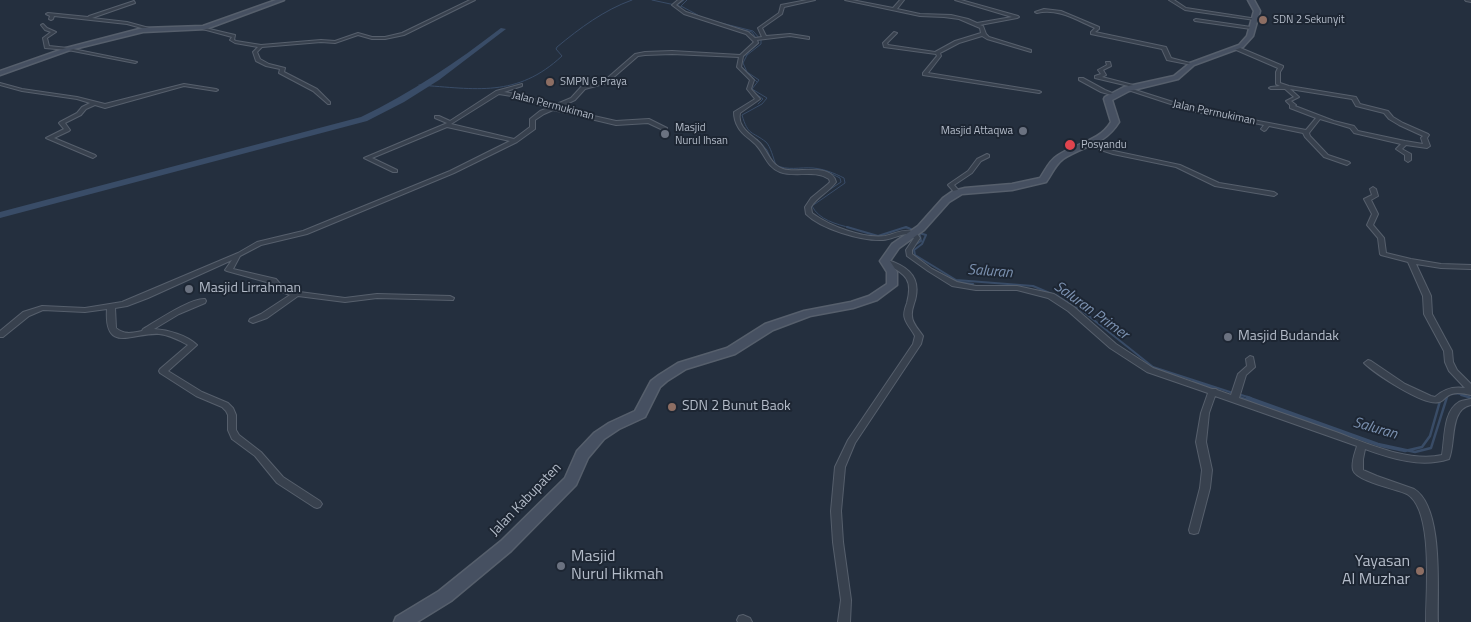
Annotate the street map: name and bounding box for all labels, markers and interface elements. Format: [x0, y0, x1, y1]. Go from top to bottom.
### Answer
place label: SDN 2 Sekunyit [1273, 13, 1345, 27]
marker: SDN 2 Sekunyit [1257, 14, 1269, 26]
place label: SMPN 6 Praya [560, 75, 627, 89]
marker: SMPN 6 Praya [544, 76, 556, 88]
street label: Jalan Permukiman [511, 89, 595, 123]
street label: Jalan Permukiman [1171, 98, 1257, 128]
place label: Masjid Nurul Ihsan [675, 121, 728, 147]
place label: Masjid Attaqwa [941, 124, 1013, 138]
marker: Masjid Attaqwa [1017, 125, 1029, 137]
marker: Masjid Nurul Ihsan [659, 128, 671, 140]
marker: Posyandu [1063, 138, 1077, 152]
place label: Posyandu [1081, 138, 1127, 152]
water label: Saluran [967, 261, 1013, 283]
water label: Saluran Primer [1050, 278, 1132, 344]
place label: Masjid Lirrahman [199, 281, 301, 297]
marker: Masjid Lirrahman [183, 283, 195, 295]
place label: Masjid Budandak [1238, 329, 1339, 345]
marker: Masjid Budandak [1222, 331, 1234, 343]
place label: SDN 2 Bunut Baok [682, 399, 791, 415]
marker: SDN 2 Bunut Baok [666, 401, 678, 413]
water label: Saluran [1351, 414, 1399, 444]
street label: Jalan Kabupaten [487, 460, 565, 540]
place label: Masjid Nurul Hikmah [571, 547, 664, 585]
place label: Yayasan Al Muzhar [1342, 552, 1410, 590]
marker: Masjid Nurul Hikmah [555, 560, 567, 572]
marker: Yayasan Al Muzhar [1414, 565, 1426, 577]

